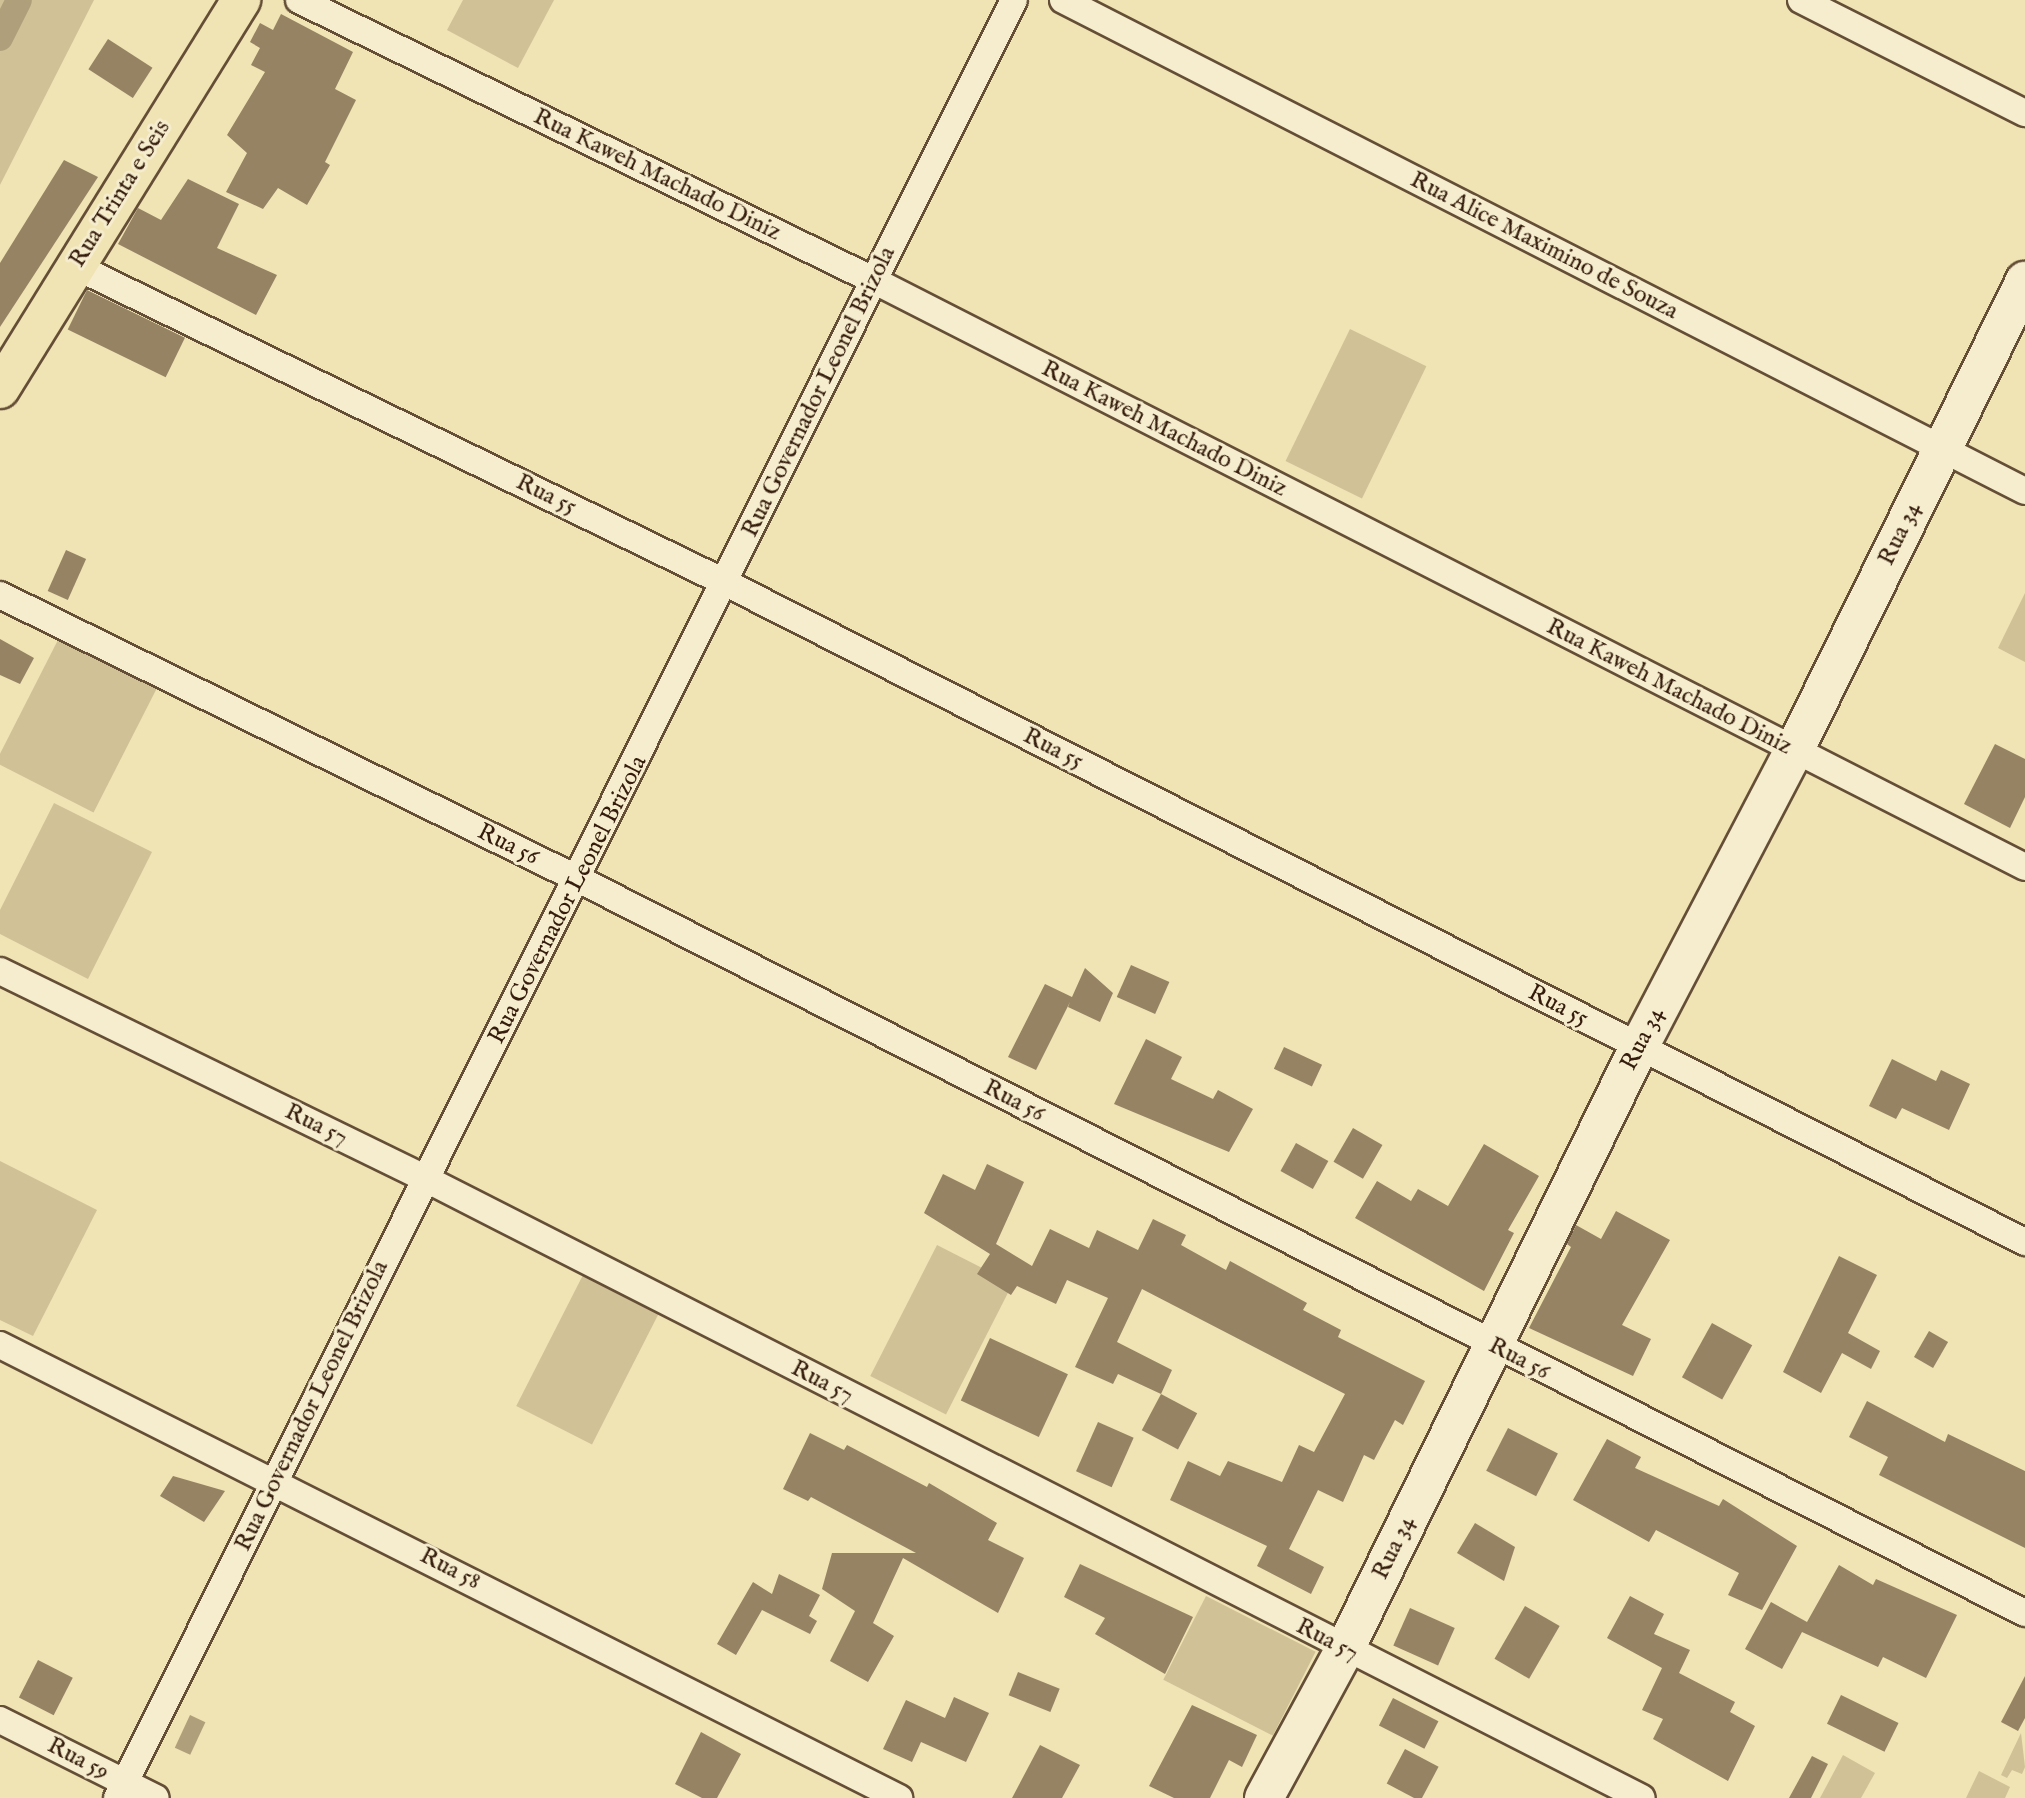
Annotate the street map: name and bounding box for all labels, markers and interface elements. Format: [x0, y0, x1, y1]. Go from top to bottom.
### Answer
street label: Rua Kaweh Machado Diniz [529, 103, 785, 247]
street label: Rua Trinta e Seis [63, 115, 177, 273]
street label: Rua Alice Maximino de Souza [1405, 166, 1683, 326]
street label: Rua Governador Leonel Brizola [736, 242, 902, 542]
street label: Rua Kaweh Machado Diniz [1036, 355, 1292, 503]
street label: Rua 55 [511, 468, 581, 522]
street label: Rua 34 [1872, 498, 1928, 570]
street label: Rua Kaweh Machado Diniz [1541, 613, 1797, 761]
street label: Rua 55 [1018, 722, 1088, 776]
street label: Rua Governador Leonel Brizola [483, 751, 653, 1049]
street label: Rua 56 [473, 818, 543, 872]
street label: Rua 55 [1523, 979, 1593, 1033]
street label: Rua 34 [1615, 1003, 1671, 1075]
street label: Rua 56 [979, 1073, 1049, 1129]
street label: Rua 57 [280, 1098, 352, 1152]
street label: Rua Governador Leonel Brizola [229, 1256, 395, 1556]
street label: Rua 56 [1484, 1331, 1554, 1387]
street label: Rua 57 [786, 1354, 858, 1410]
street label: Rua 34 [1366, 1512, 1422, 1584]
street label: Rua 58 [415, 1542, 485, 1596]
street label: Rua 57 [1291, 1612, 1363, 1668]
street label: Rua 59 [42, 1731, 114, 1787]

